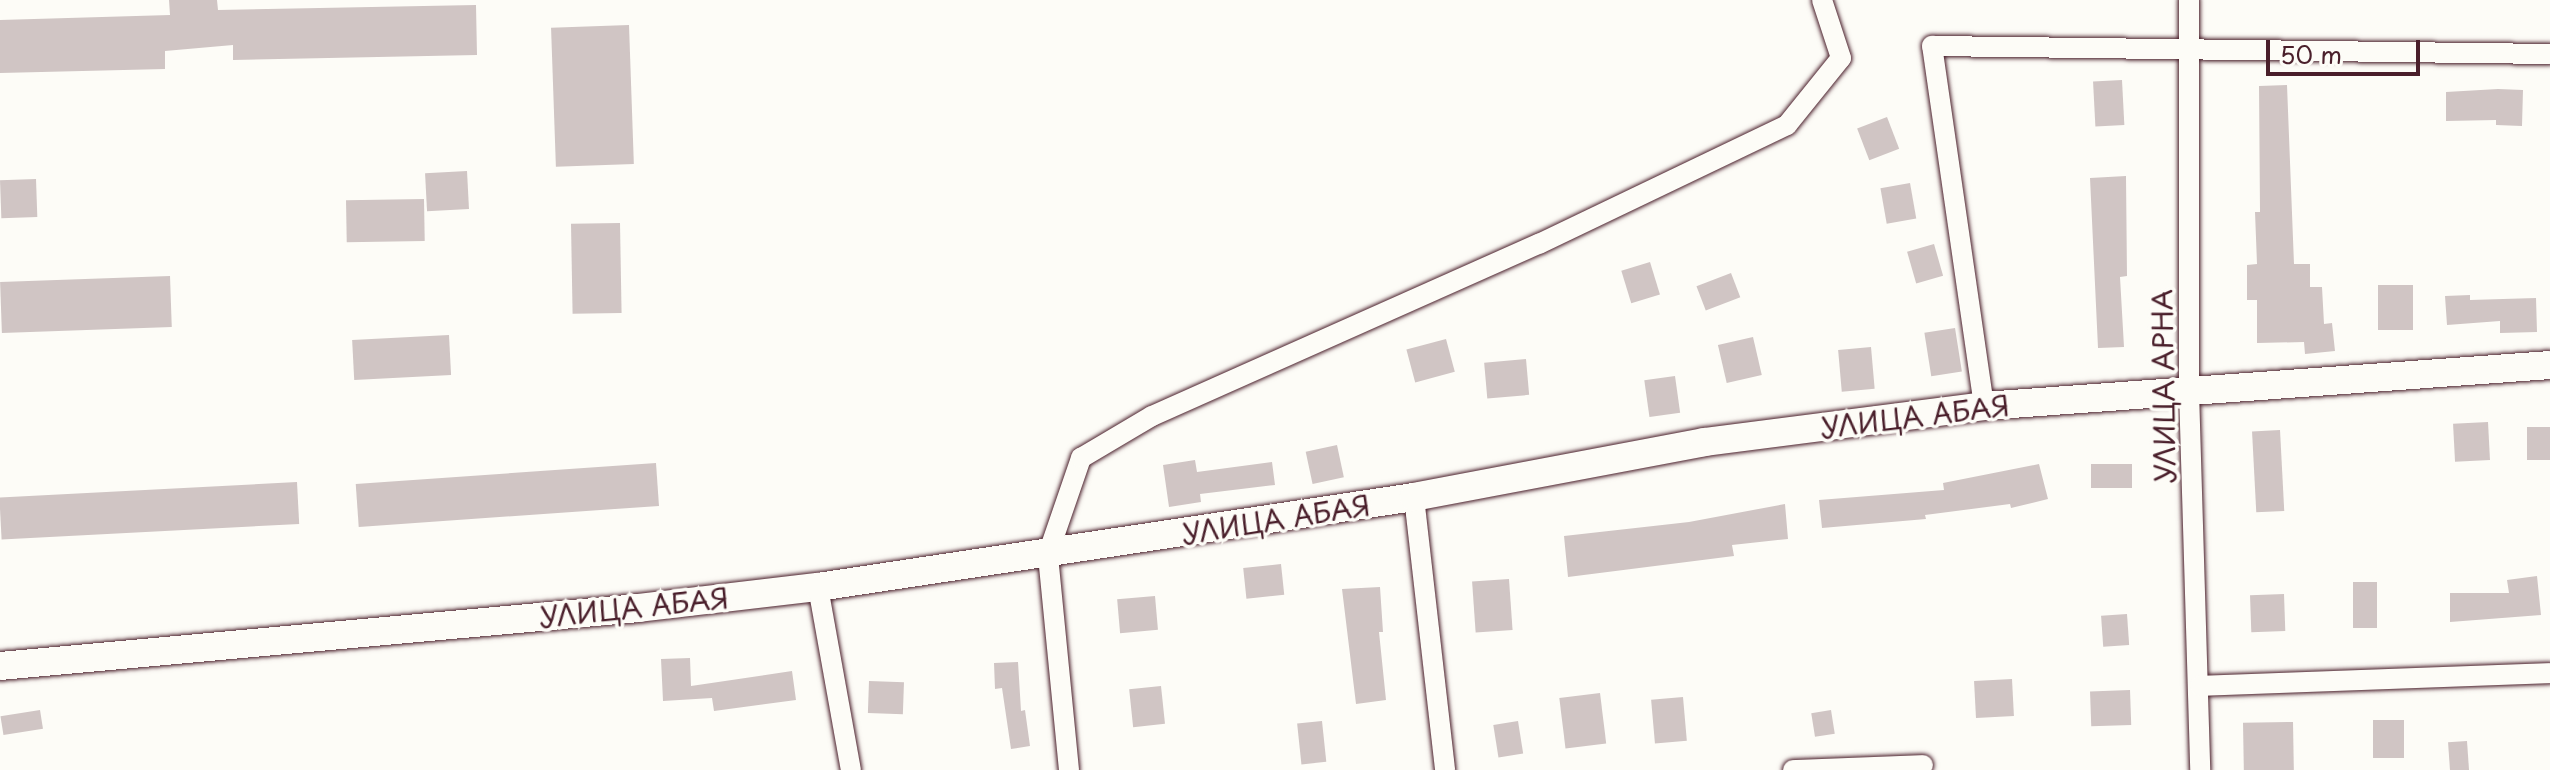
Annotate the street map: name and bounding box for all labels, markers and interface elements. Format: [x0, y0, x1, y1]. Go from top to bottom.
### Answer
scale bar [2270, 24, 2424, 74]
text: 50 m [2280, 36, 2342, 72]
street label: УЛИЦА АРНА [2144, 288, 2182, 484]
street label: УЛИЦА АБАЯ [1818, 388, 2012, 444]
street label: УЛИЦА АБАЯ [1179, 487, 1373, 551]
street label: УЛИЦА АБАЯ [537, 580, 731, 634]

